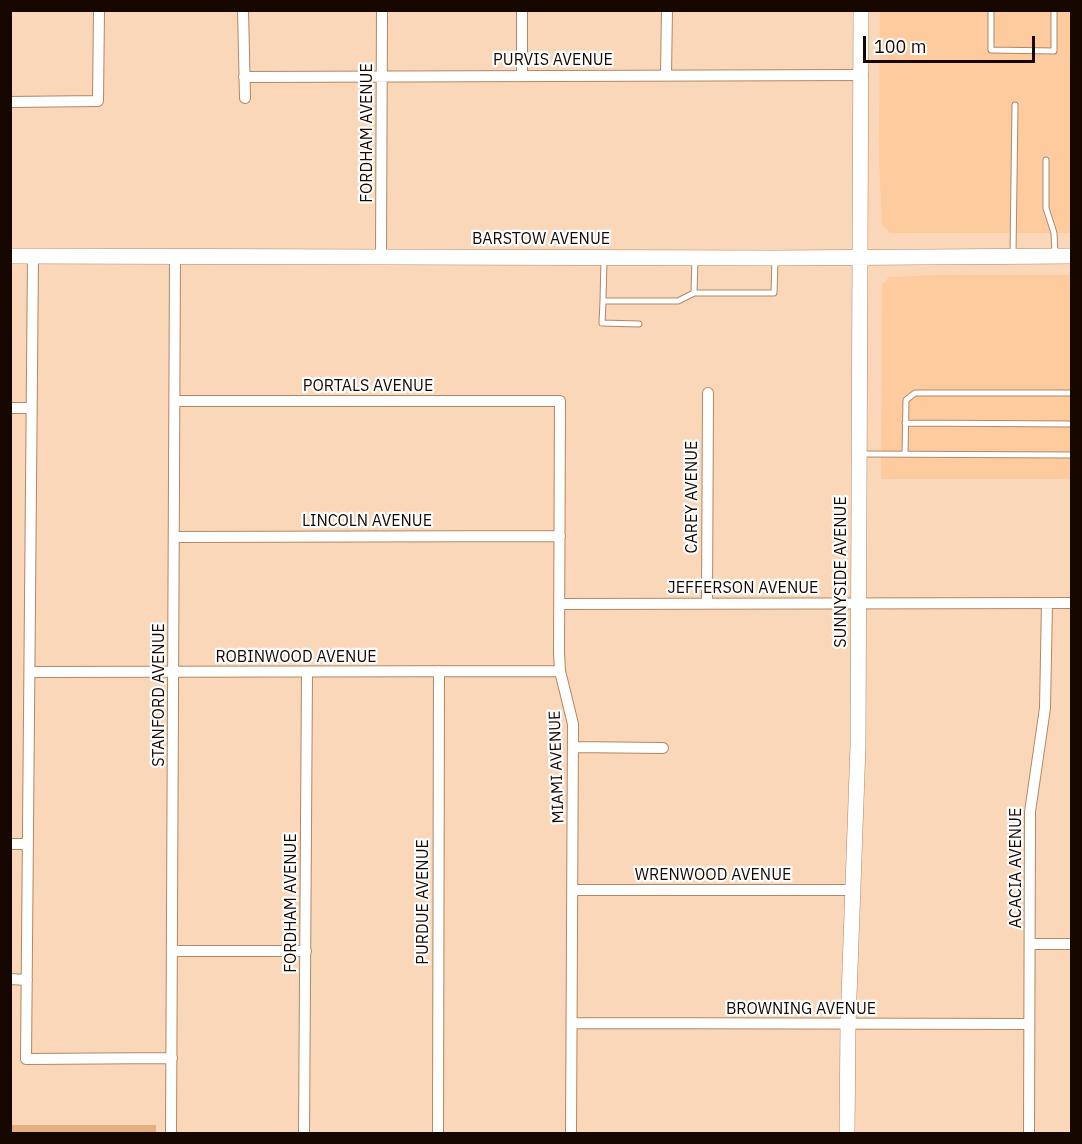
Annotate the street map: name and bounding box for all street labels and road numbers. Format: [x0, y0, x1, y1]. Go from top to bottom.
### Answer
street label: PURVIS AVENUE [493, 50, 613, 70]
street label: FORDHAM AVENUE [357, 63, 377, 203]
street label: BARSTOW AVENUE [472, 229, 610, 249]
street label: PORTALS AVENUE [303, 376, 433, 396]
street label: CAREY AVENUE [682, 441, 702, 553]
street label: SUNNYSIDE AVENUE [831, 496, 851, 648]
street label: LINCOLN AVENUE [302, 511, 432, 531]
street label: JEFFERSON AVENUE [668, 578, 818, 598]
street label: STANFORD AVENUE [149, 623, 169, 767]
street label: ROBINWOOD AVENUE [215, 647, 377, 667]
street label: MIAMI AVENUE [545, 710, 569, 824]
street label: ACACIA AVENUE [1006, 808, 1026, 928]
street label: FORDHAM AVENUE [281, 833, 301, 973]
street label: PURDUE AVENUE [413, 839, 433, 965]
street label: WRENWOOD AVENUE [635, 865, 791, 885]
street label: BROWNING AVENUE [726, 999, 876, 1019]

